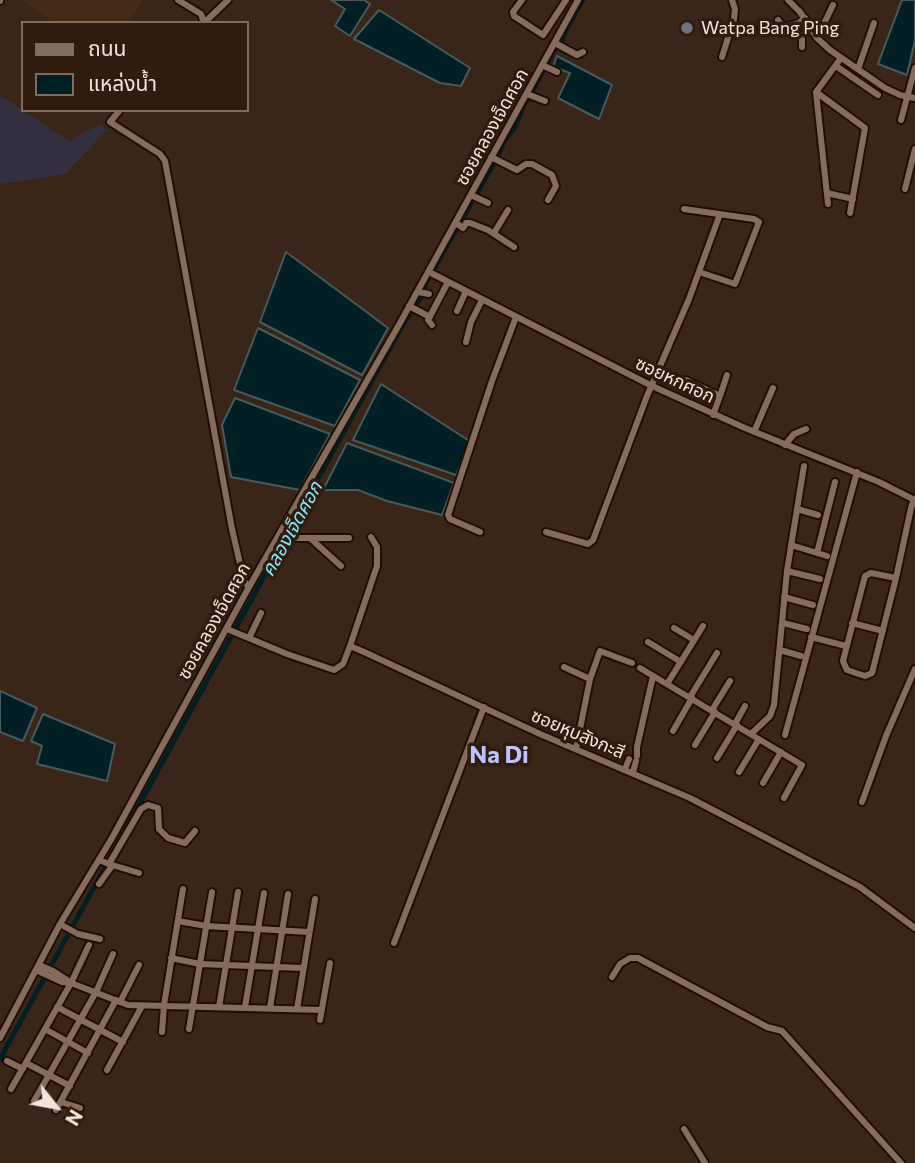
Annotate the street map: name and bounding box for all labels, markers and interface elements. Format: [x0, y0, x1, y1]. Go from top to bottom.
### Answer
place label: Watpa Bang Ping [701, 17, 839, 39]
marker: Watpa Bang Ping [679, 20, 695, 36]
legend [21, 21, 248, 112]
text: ถนน [88, 35, 126, 60]
street label: ซอยคลองเจ็ดศอก [451, 65, 533, 189]
text: แหล่งน้ำ [88, 70, 157, 95]
street label: ซอยหกศอก [632, 352, 718, 408]
water label: คลองเจ็ดศอก [257, 478, 327, 580]
street label: ซอยคลองเจ็ดศอก [173, 559, 255, 683]
street label: ซอยหุบสังกะสี [528, 705, 628, 763]
district label: Na Di [469, 741, 529, 769]
north arrow [21, 1072, 91, 1142]
text: N [61, 1106, 88, 1130]

